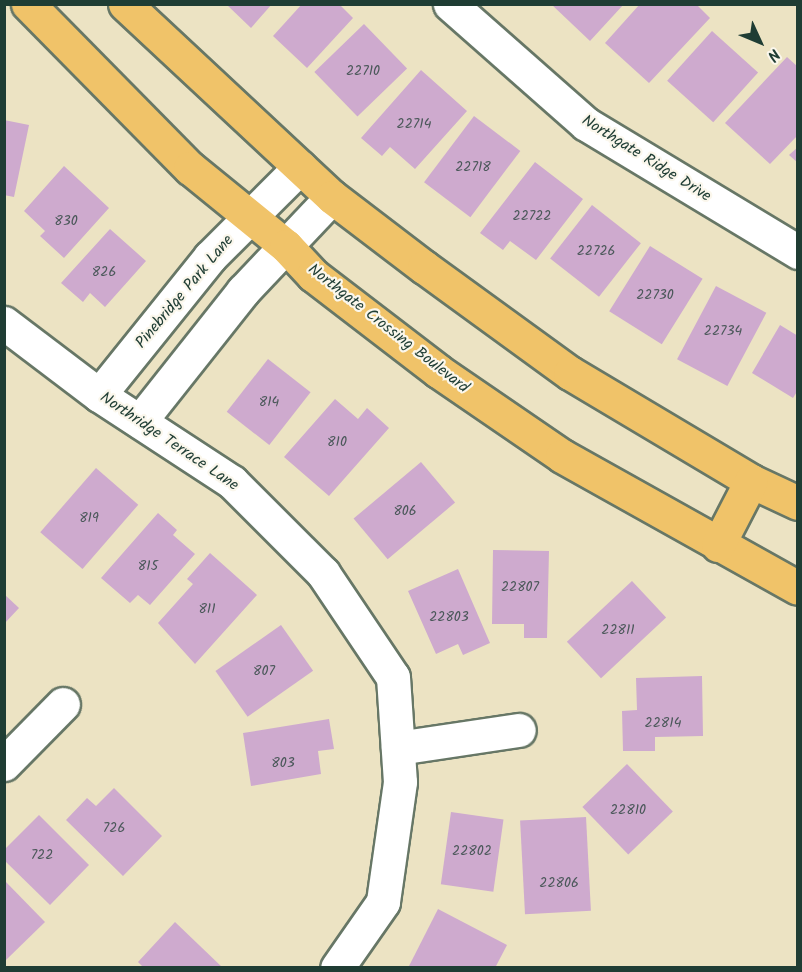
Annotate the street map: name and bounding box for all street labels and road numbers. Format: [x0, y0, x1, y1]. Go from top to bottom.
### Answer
street label: Northgate Ridge Drive [578, 111, 714, 207]
street label: Pinebridge Park Lane [132, 231, 238, 353]
street label: Northgate Crossing Boulevard [304, 260, 472, 398]
street label: Northridge Terrace Lane [96, 388, 242, 496]

